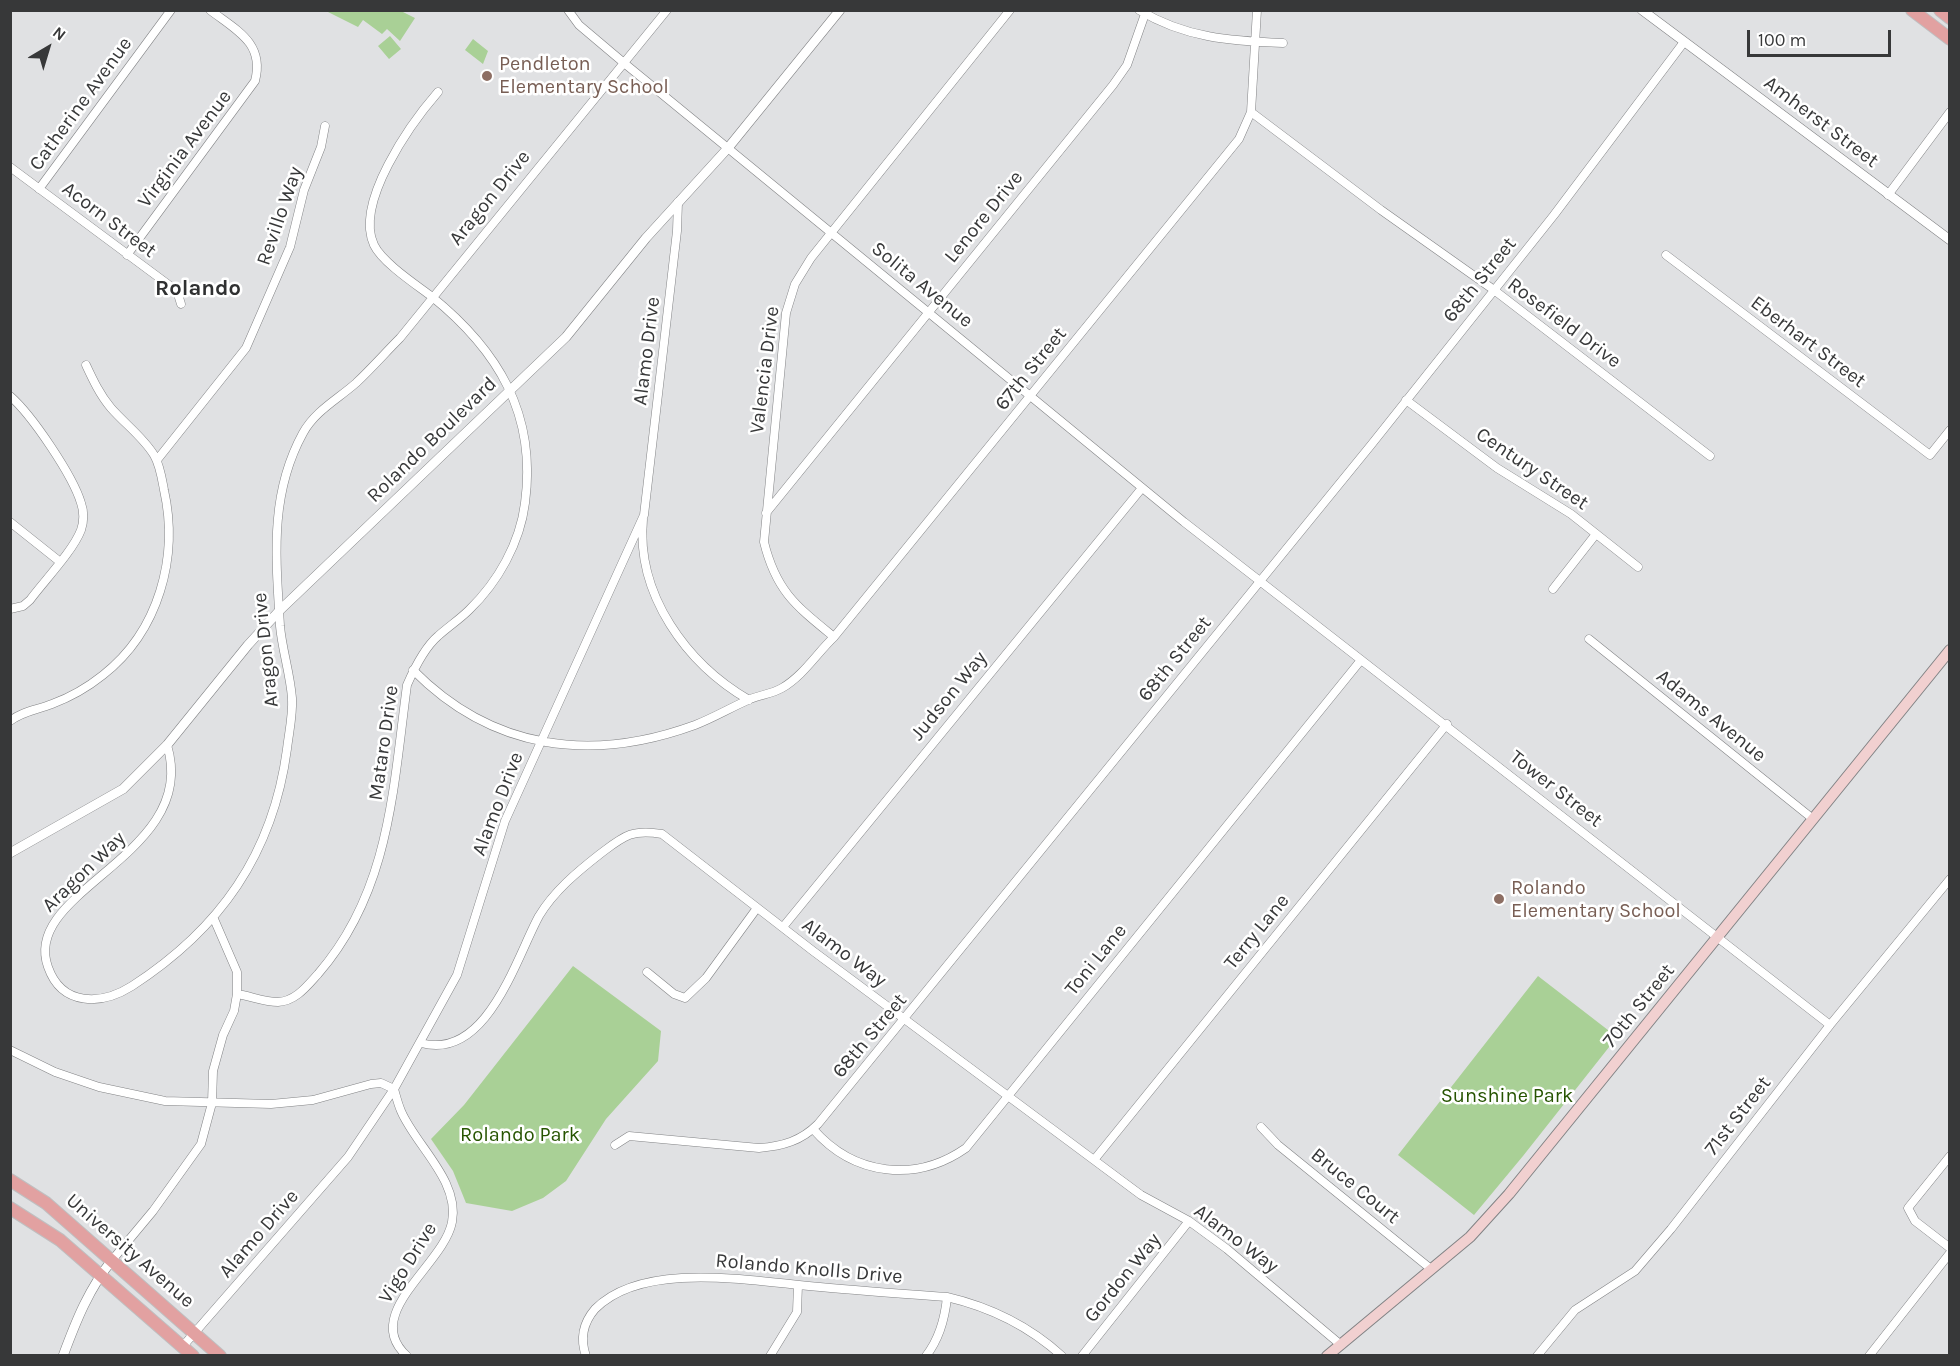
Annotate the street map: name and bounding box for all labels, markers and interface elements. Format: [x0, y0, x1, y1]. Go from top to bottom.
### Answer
north arrow [18, 18, 78, 78]
scale bar [1750, 18, 1894, 56]
text: N [49, 22, 70, 44]
text: 100 m [1758, 29, 1806, 51]
street label: Catherine Avenue [24, 33, 138, 175]
place label: Pendleton Elementary School [499, 52, 669, 99]
marker: Pendleton Elementary School [480, 69, 494, 83]
street label: Amherst Street [1759, 71, 1883, 173]
street label: Virginia Avenue [133, 85, 237, 213]
street label: Aragon Drive [444, 146, 536, 250]
street label: Revillo Way [252, 163, 308, 269]
street label: Lenore Drive [940, 166, 1028, 268]
street label: Acorn Street [57, 177, 161, 263]
street label: 68th Street [1438, 232, 1522, 328]
street label: Solita Avenue [866, 237, 978, 333]
street label: Rosefield Drive [1502, 273, 1626, 373]
district label: Rolando [155, 276, 241, 302]
street label: Eberhart Street [1746, 291, 1870, 393]
street label: Alamo Drive [628, 295, 666, 407]
street label: Valencia Drive [745, 305, 785, 435]
street label: 67th Street [990, 323, 1072, 415]
street label: Rolando Boulevard [362, 372, 502, 508]
street label: Century Street [1471, 423, 1593, 515]
street label: Aragon Drive [248, 591, 284, 709]
street label: 68th Street [1133, 611, 1217, 707]
street label: Judson Way [906, 647, 992, 745]
street label: Adams Avenue [1651, 664, 1771, 768]
street label: Mataro Drive [364, 684, 404, 802]
street label: Tower Street [1505, 745, 1607, 833]
street label: Alamo Drive [467, 749, 529, 859]
street label: Aragon Way [37, 826, 131, 918]
place label: Rolando Elementary School [1511, 876, 1681, 923]
street label: Terry Lane [1219, 889, 1295, 975]
marker: Rolando Elementary School [1492, 892, 1506, 906]
street label: Alamo Way [797, 913, 891, 993]
street label: Toni Lane [1060, 919, 1132, 1001]
street label: 70th Street [1598, 959, 1680, 1053]
street label: 68th Street [828, 989, 912, 1083]
street label: 71st Street [1700, 1072, 1776, 1160]
park label: Sunshine Park [1441, 1084, 1573, 1108]
park label: Rolando Park [460, 1123, 580, 1147]
street label: Bruce Court [1306, 1143, 1404, 1229]
street label: Alamo Drive [214, 1185, 304, 1283]
street label: University Avenue [61, 1189, 199, 1313]
street label: Alamo Way [1189, 1199, 1283, 1279]
street label: Vigo Drive [374, 1218, 442, 1308]
street label: Gordon Way [1080, 1228, 1166, 1328]
street label: Rolando Knolls Drive [714, 1249, 904, 1289]

